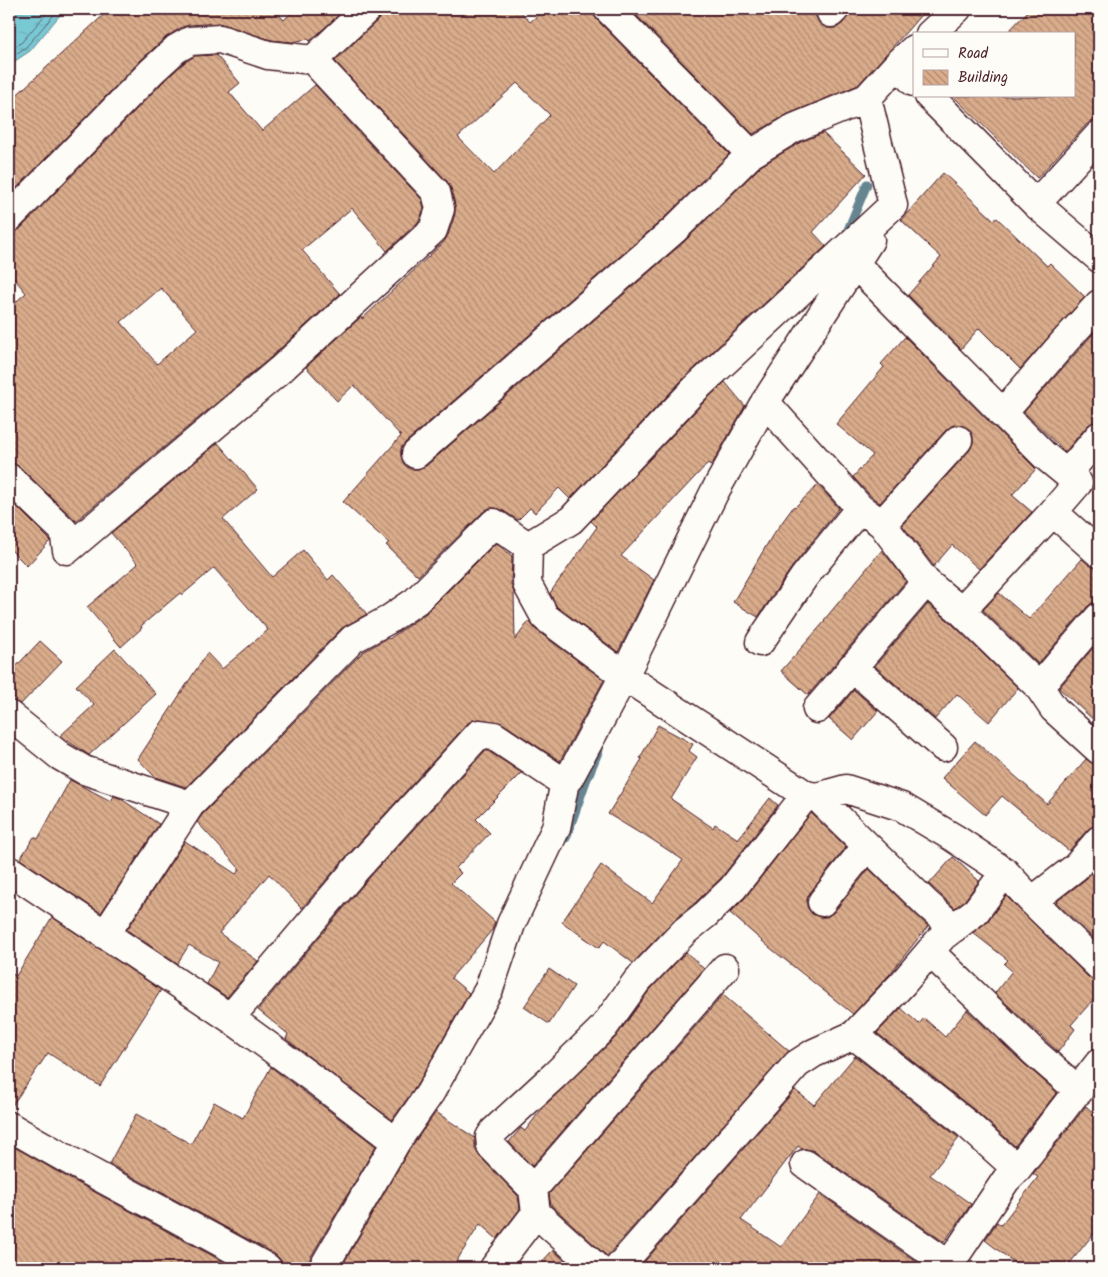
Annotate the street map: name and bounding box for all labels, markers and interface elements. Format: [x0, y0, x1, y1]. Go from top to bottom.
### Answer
legend [913, 32, 1076, 98]
text: Road [958, 42, 989, 66]
text: Building [958, 66, 1008, 90]

